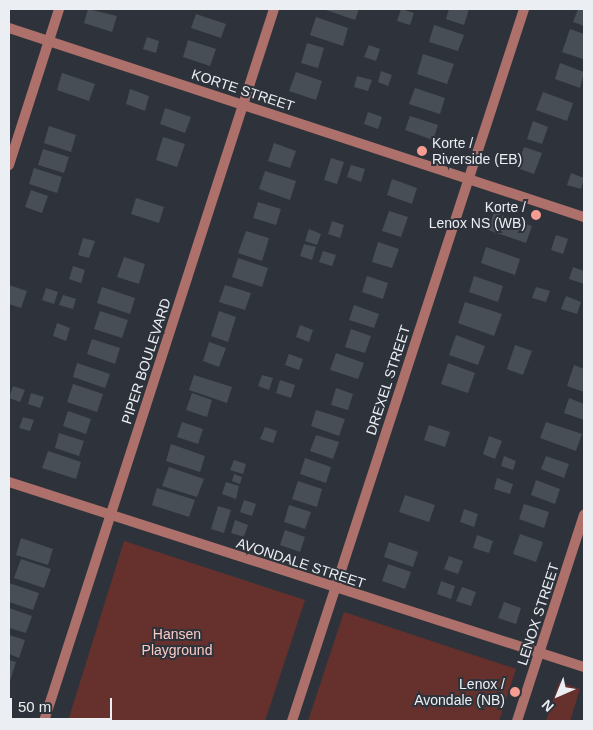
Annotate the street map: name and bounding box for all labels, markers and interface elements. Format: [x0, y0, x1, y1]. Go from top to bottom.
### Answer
street label: KORTE STREET [189, 65, 297, 115]
place label: Korte / Riverside (EB) [432, 135, 522, 168]
marker: Korte / Riverside (EB) [416, 145, 428, 157]
place label: Korte / Lenox NS (WB) [429, 199, 526, 232]
marker: Korte / Lenox NS (WB) [530, 209, 542, 221]
street label: PIPER BOULEVARD [118, 296, 174, 426]
street label: DREXEL STREET [362, 323, 414, 437]
street label: AVONDALE STREET [235, 534, 367, 592]
street label: LENOX STREET [514, 561, 562, 667]
park label: Hansen Playground [142, 626, 212, 658]
north arrow [533, 670, 583, 720]
place label: Lenox / Avondale (NB) [414, 676, 505, 709]
marker: Lenox / Avondale (NB) [509, 686, 521, 698]
scale bar [12, 688, 115, 720]
text: N [538, 697, 557, 715]
text: 50 m [18, 698, 51, 715]

